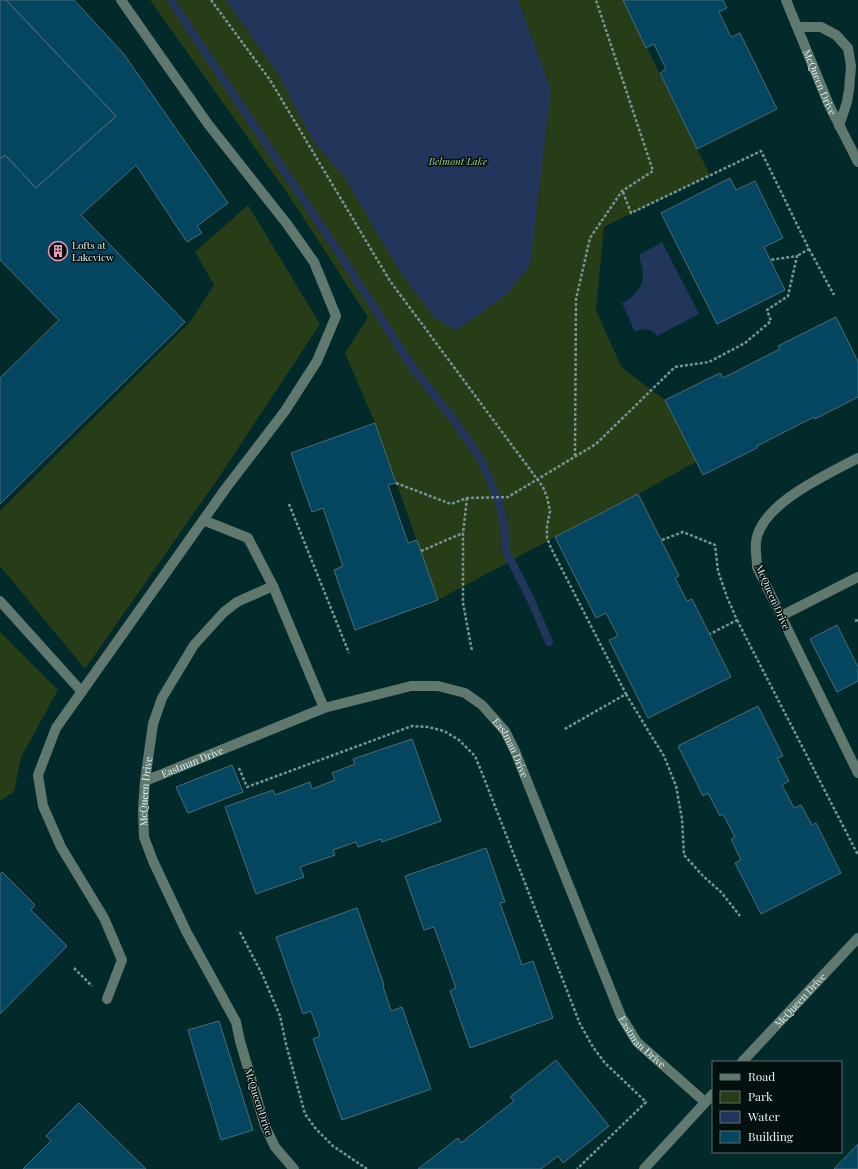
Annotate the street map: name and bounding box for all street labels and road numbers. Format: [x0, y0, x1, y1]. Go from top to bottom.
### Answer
street label: McQueen Drive [800, 47, 840, 117]
street label: McQueen Drive [752, 562, 794, 632]
street label: Eastman Drive [490, 715, 532, 780]
street label: Eastman Drive [159, 743, 225, 781]
street label: McQueen Drive [136, 756, 155, 826]
street label: McQueen Drive [771, 970, 829, 1030]
street label: Eastman Drive [615, 1013, 669, 1071]
street label: McQueen Drive [242, 1067, 276, 1137]

